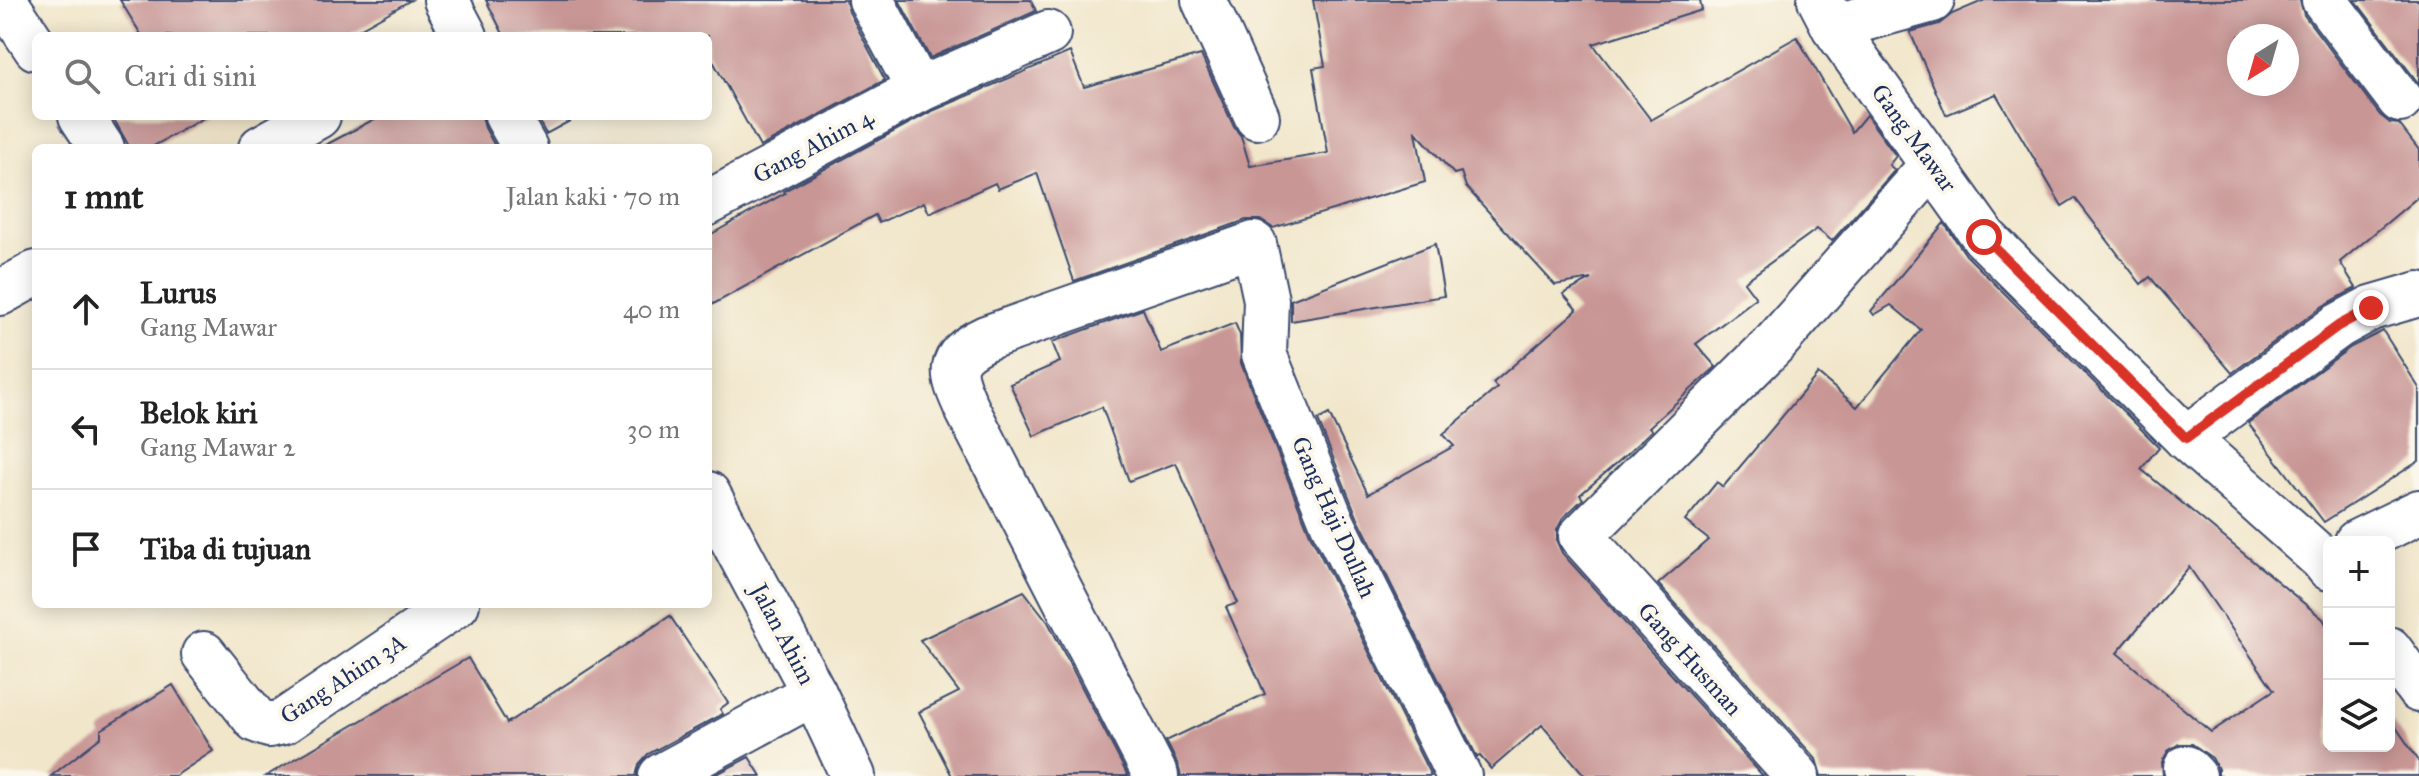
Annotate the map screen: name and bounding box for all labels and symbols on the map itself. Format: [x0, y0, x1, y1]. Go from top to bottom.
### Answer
north arrow [2227, 24, 2299, 96]
street label: Gang Mawar [1865, 78, 1963, 198]
street label: Gang Ahim 4 [748, 102, 879, 190]
route start [1966, 219, 2002, 255]
route end [2353, 290, 2389, 326]
street label: Gang Haji Dullah [1285, 432, 1383, 602]
street label: Jalan Ahim [742, 576, 822, 690]
street label: Gang Husman [1631, 596, 1749, 722]
street label: Gang Ahim 3A [274, 627, 412, 731]

